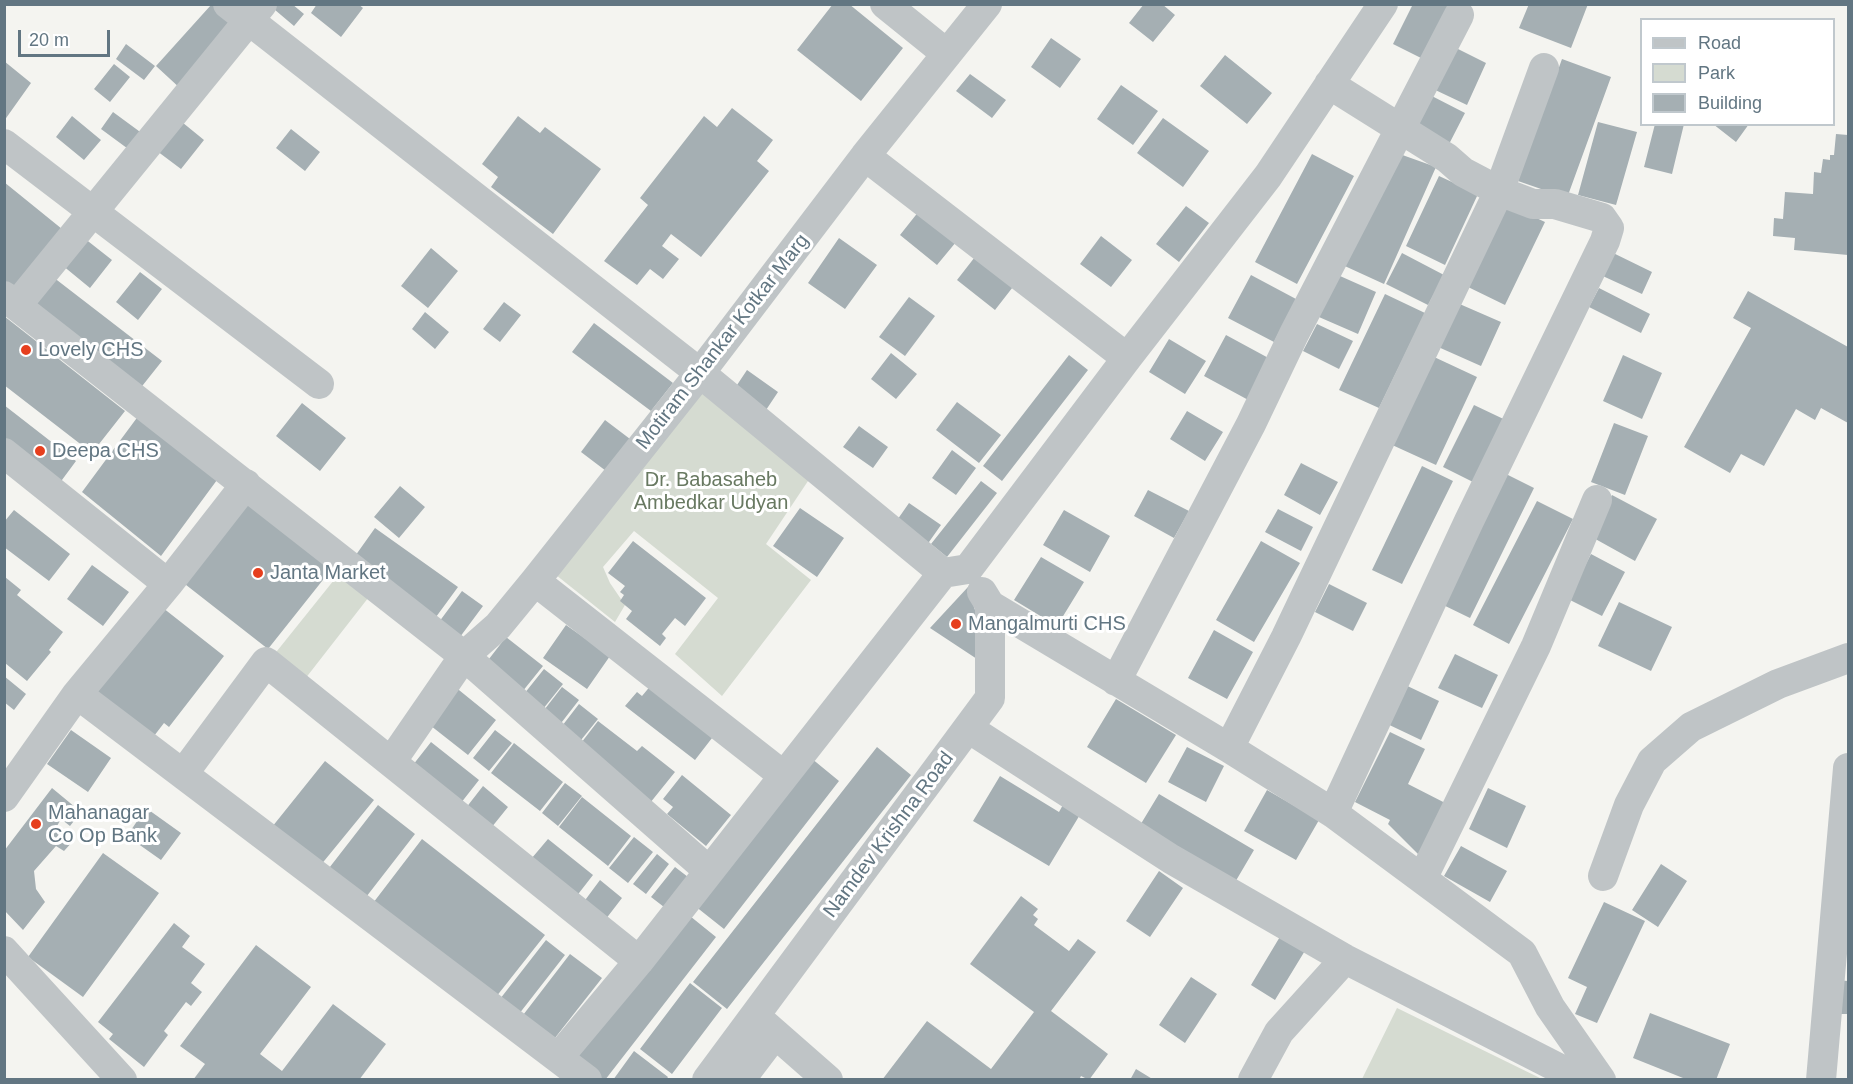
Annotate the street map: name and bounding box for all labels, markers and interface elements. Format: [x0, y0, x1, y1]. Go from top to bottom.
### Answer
scale bar [21, 18, 112, 56]
legend [1640, 18, 1835, 126]
text: 20 m [29, 30, 69, 50]
text: Road [1698, 33, 1741, 53]
text: Park [1698, 63, 1735, 83]
text: Building [1698, 93, 1762, 113]
street label: Motiram Shankar Kotkar Marg [631, 230, 815, 454]
place label: Lovely CHS [38, 338, 144, 362]
marker: Lovely CHS [19, 343, 33, 357]
place label: Deepa CHS [52, 439, 159, 463]
marker: Deepa CHS [33, 444, 47, 458]
park label: Dr. Babasaheb Ambedkar Udyan [634, 468, 788, 515]
place label: Janta Market [270, 561, 386, 585]
marker: Janta Market [251, 566, 265, 580]
place label: Mangalmurti CHS [968, 612, 1126, 636]
marker: Mangalmurti CHS [949, 617, 963, 631]
street label: Namdev Krishna Road [819, 747, 959, 923]
place label: Mahanagar Co Op Bank [48, 801, 157, 848]
marker: Mahanagar Co Op Bank [29, 817, 43, 831]

